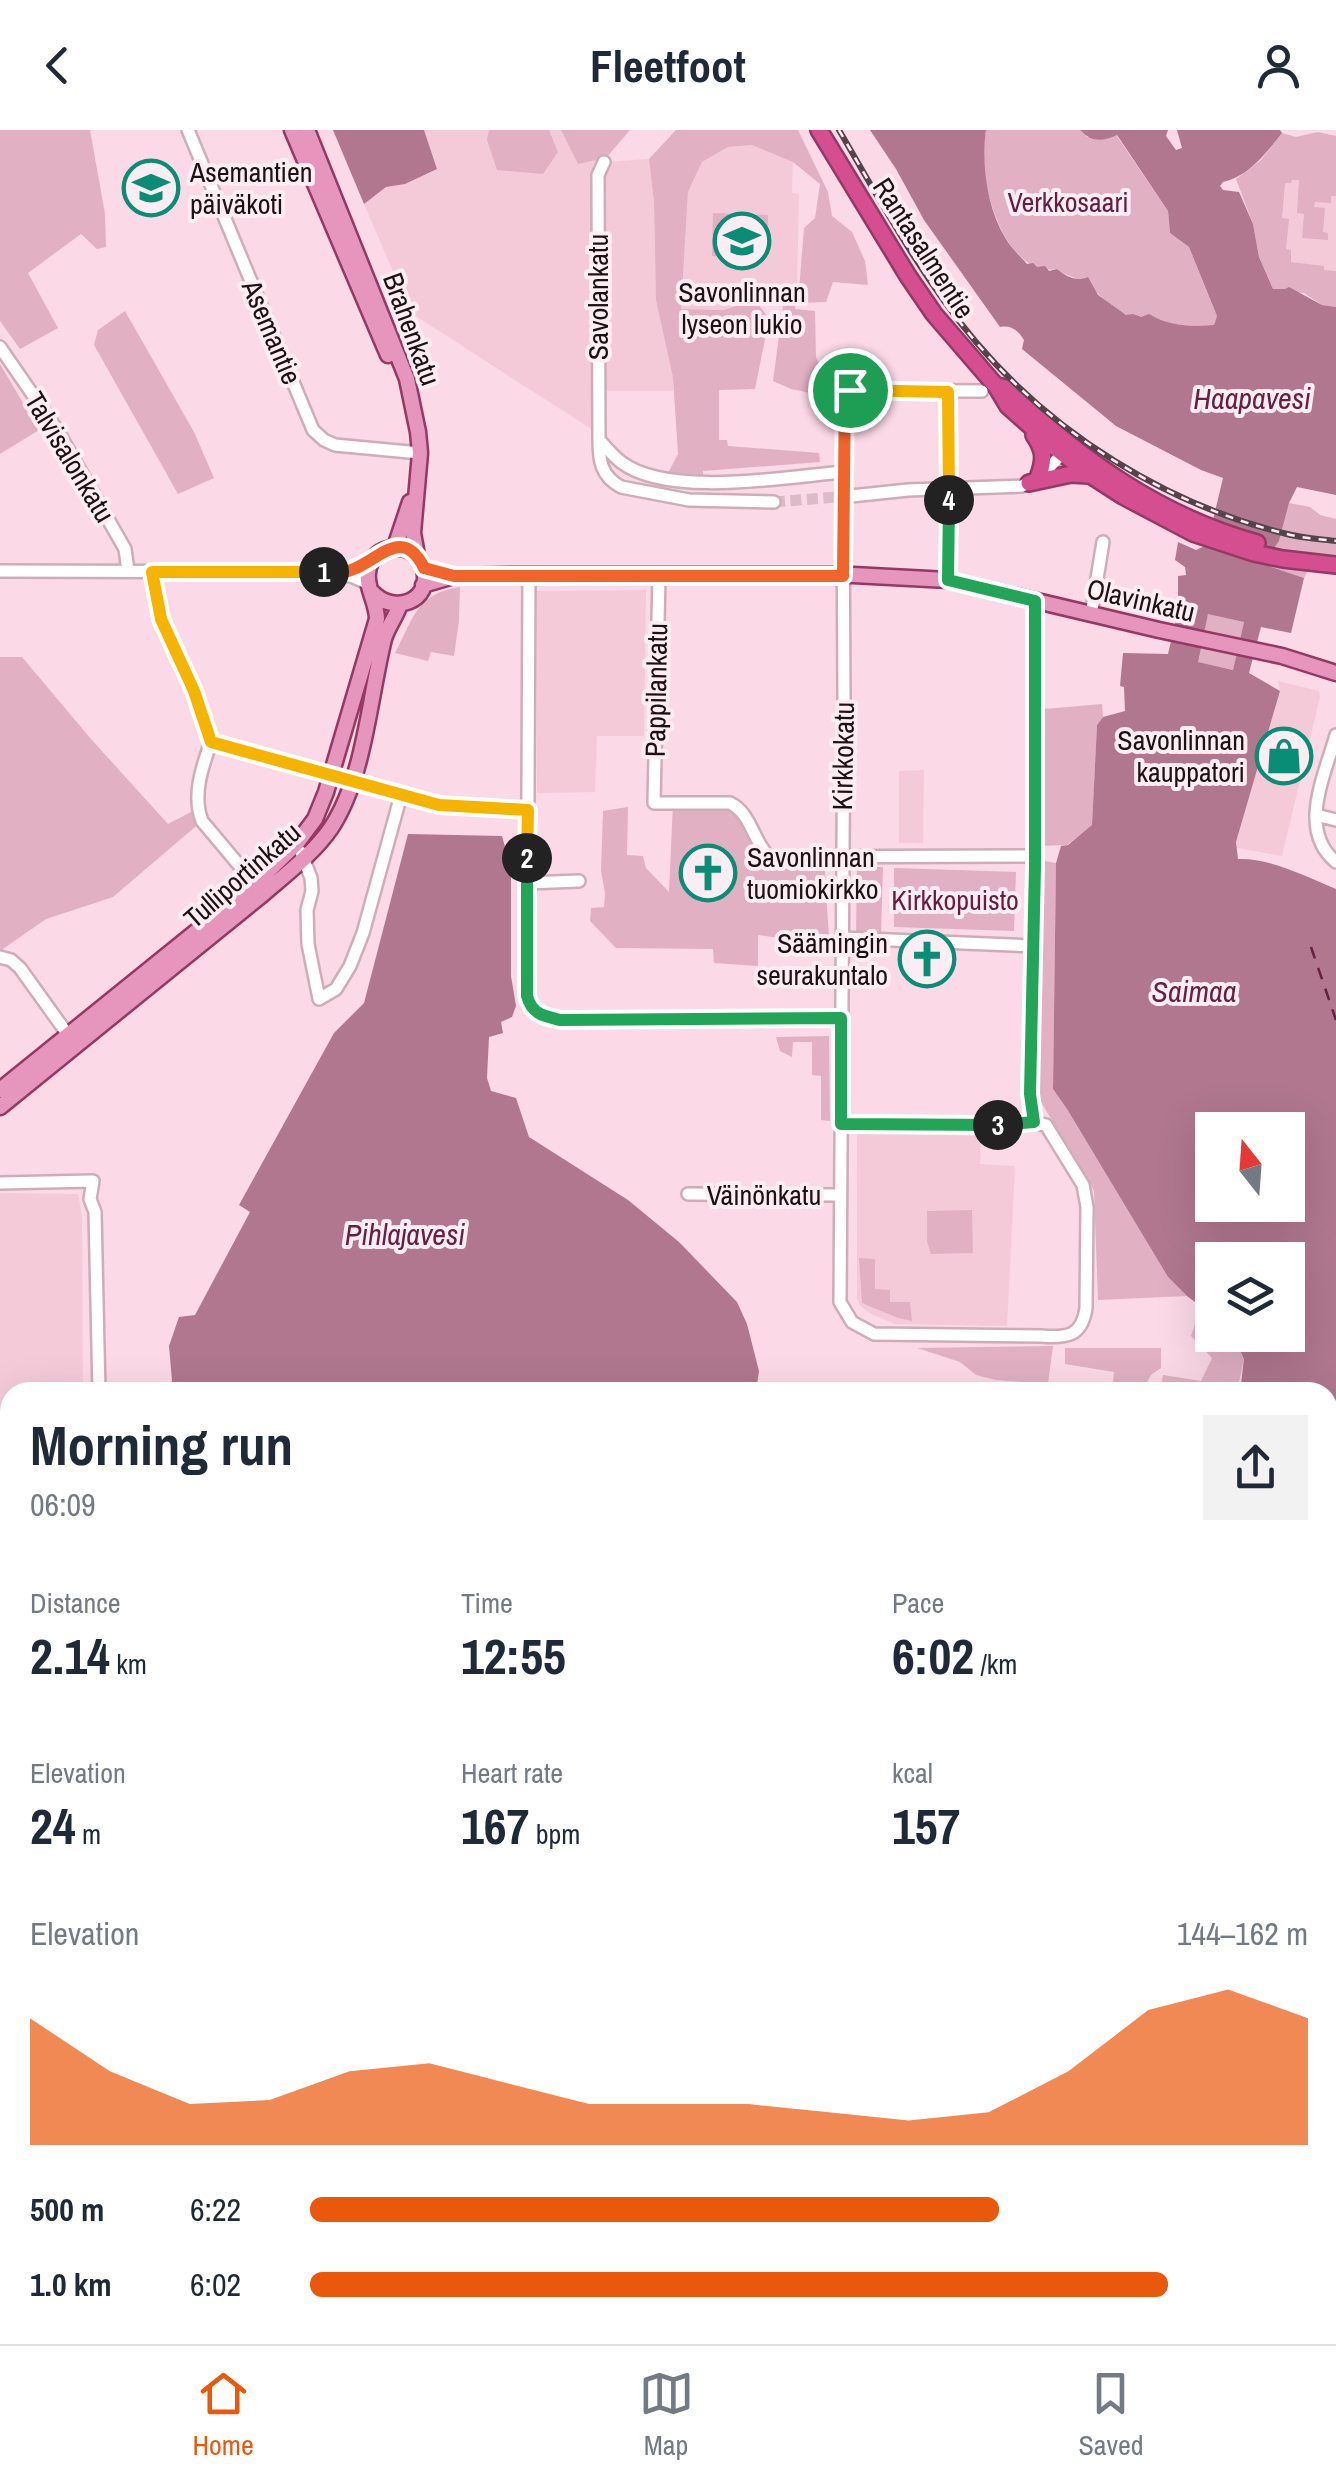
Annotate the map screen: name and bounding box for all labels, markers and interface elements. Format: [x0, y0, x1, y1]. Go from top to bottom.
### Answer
text: Fleetfoot [590, 35, 746, 96]
icon: back [30, 38, 85, 93]
icon: person [1251, 38, 1306, 93]
place label: Asemantien päiväkoti [189, 153, 313, 223]
school or university icon: Asemantien päiväkoti [121, 158, 181, 218]
street label: Rantasalmentie [864, 170, 984, 326]
park label: Verkkosaari [1007, 183, 1129, 221]
school or university icon: Savonlinnan lyseon lukio [712, 211, 772, 271]
street label: Savolankatu [579, 234, 617, 360]
street label: Brahenkatu [374, 267, 450, 391]
street label: Asemantie [233, 273, 311, 390]
place label: Savonlinnan lyseon lukio [678, 273, 806, 343]
pin [808, 348, 893, 433]
icon: arrive [823, 363, 878, 418]
water label: Haapavesi [1193, 378, 1311, 418]
street label: Talvisalonkatu [16, 385, 124, 529]
pin: 4 [924, 475, 974, 525]
text: 4 [943, 481, 955, 519]
pin: 1 [299, 547, 349, 597]
text: 1 [318, 553, 330, 591]
street label: Olavinkatu [1083, 569, 1199, 631]
street label: Pappilankatu [636, 623, 676, 757]
street label: Kirkkokatu [823, 701, 863, 811]
place label: Savonlinnan kauppatori [1117, 721, 1245, 791]
shop icon: Savonlinnan kauppatori [1254, 726, 1314, 786]
street label: Tulliportinkatu [175, 814, 309, 936]
pin: 2 [502, 833, 552, 883]
place label: Savonlinnan tuomiokirkko [747, 838, 878, 908]
text: 2 [521, 839, 533, 877]
church icon: Savonlinnan tuomiokirkko [678, 843, 738, 903]
park label: Kirkkopuisto [891, 881, 1019, 919]
place label: Säämingin seurakuntalo [757, 924, 888, 994]
church icon: Säämingin seurakuntalo [897, 929, 957, 989]
water label: Saimaa [1152, 971, 1236, 1011]
pin: 3 [973, 1100, 1023, 1150]
text: 3 [992, 1106, 1004, 1144]
north arrow [1195, 1112, 1305, 1222]
map controls [1195, 1112, 1305, 1352]
street label: Väinönkatu [707, 1176, 821, 1214]
water label: Pihlajavesi [345, 1214, 465, 1254]
button: layers [1195, 1242, 1305, 1352]
text: Morning run [30, 1408, 293, 1482]
button: share [1203, 1415, 1308, 1520]
text: 06:09 [30, 1483, 96, 1526]
text: Distance [30, 1584, 121, 1622]
text: Time [461, 1584, 513, 1622]
text: Pace [892, 1584, 944, 1622]
text: 2.14 [30, 1622, 110, 1690]
text: 12:55 [461, 1622, 566, 1690]
text: 6:02 [892, 1622, 974, 1690]
text: km [110, 1645, 147, 1683]
text: /km [974, 1645, 1017, 1683]
text: Elevation [30, 1754, 126, 1792]
text: Heart rate [461, 1754, 563, 1792]
text: kcal [892, 1754, 933, 1792]
text: 24 [30, 1792, 76, 1860]
text: 167 [461, 1792, 529, 1860]
text: 157 [892, 1792, 960, 1860]
text: m [76, 1815, 101, 1853]
text: bpm [529, 1815, 580, 1853]
text: Elevation [30, 1912, 139, 1955]
text: 144–162 m [1177, 1912, 1308, 1955]
text: 500 m [30, 2188, 104, 2231]
text: 6:22 [190, 2188, 241, 2231]
text: 1.0 km [30, 2263, 112, 2306]
text: 6:02 [190, 2263, 241, 2306]
tab: Home [192, 2366, 254, 2464]
tab: Map [639, 2366, 694, 2464]
tab: Saved [1078, 2366, 1144, 2464]

